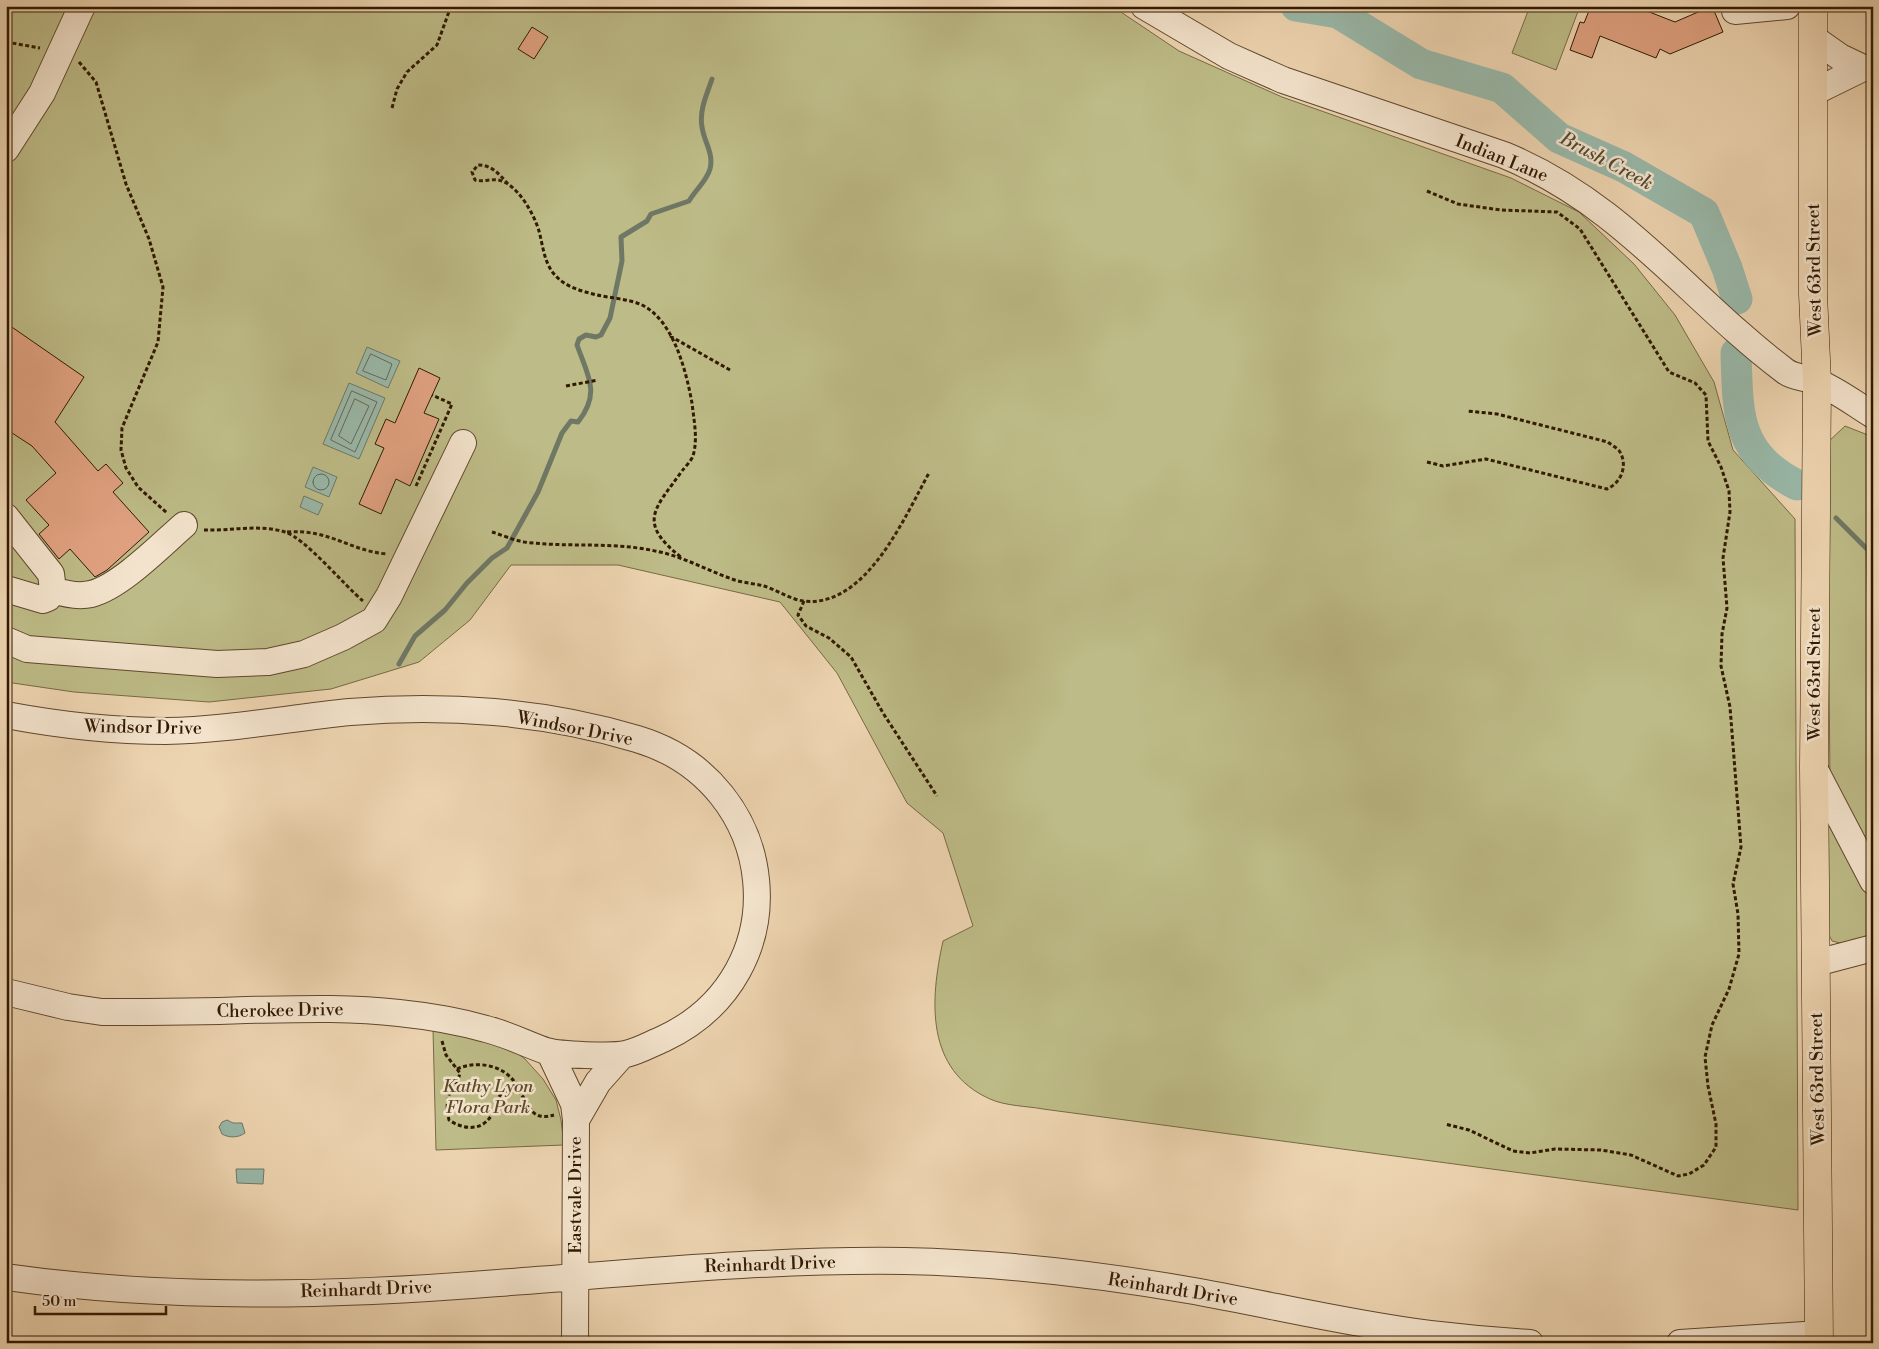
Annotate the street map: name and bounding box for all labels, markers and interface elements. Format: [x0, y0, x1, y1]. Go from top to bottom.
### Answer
water label: Brush Creek [1555, 126, 1657, 195]
street label: Indian Lane [1452, 129, 1552, 188]
street label: West 63rd Street [1802, 202, 1827, 338]
street label: West 63rd Street [1803, 607, 1826, 742]
street label: Windsor Drive [514, 706, 635, 751]
street label: Windsor Drive [83, 715, 202, 740]
street label: Cherokee Drive [216, 998, 344, 1023]
street label: West 63rd Street [1805, 1011, 1830, 1147]
park label: Kathy Lyon Flora Park [443, 1075, 534, 1119]
street label: Eastvale Drive [564, 1136, 587, 1254]
street label: Reinhardt Drive [704, 1251, 836, 1278]
street label: Reinhardt Drive [1106, 1268, 1240, 1311]
street label: Reinhardt Drive [300, 1276, 432, 1303]
scale bar [35, 1284, 166, 1316]
text: 50 m [42, 1292, 76, 1311]

